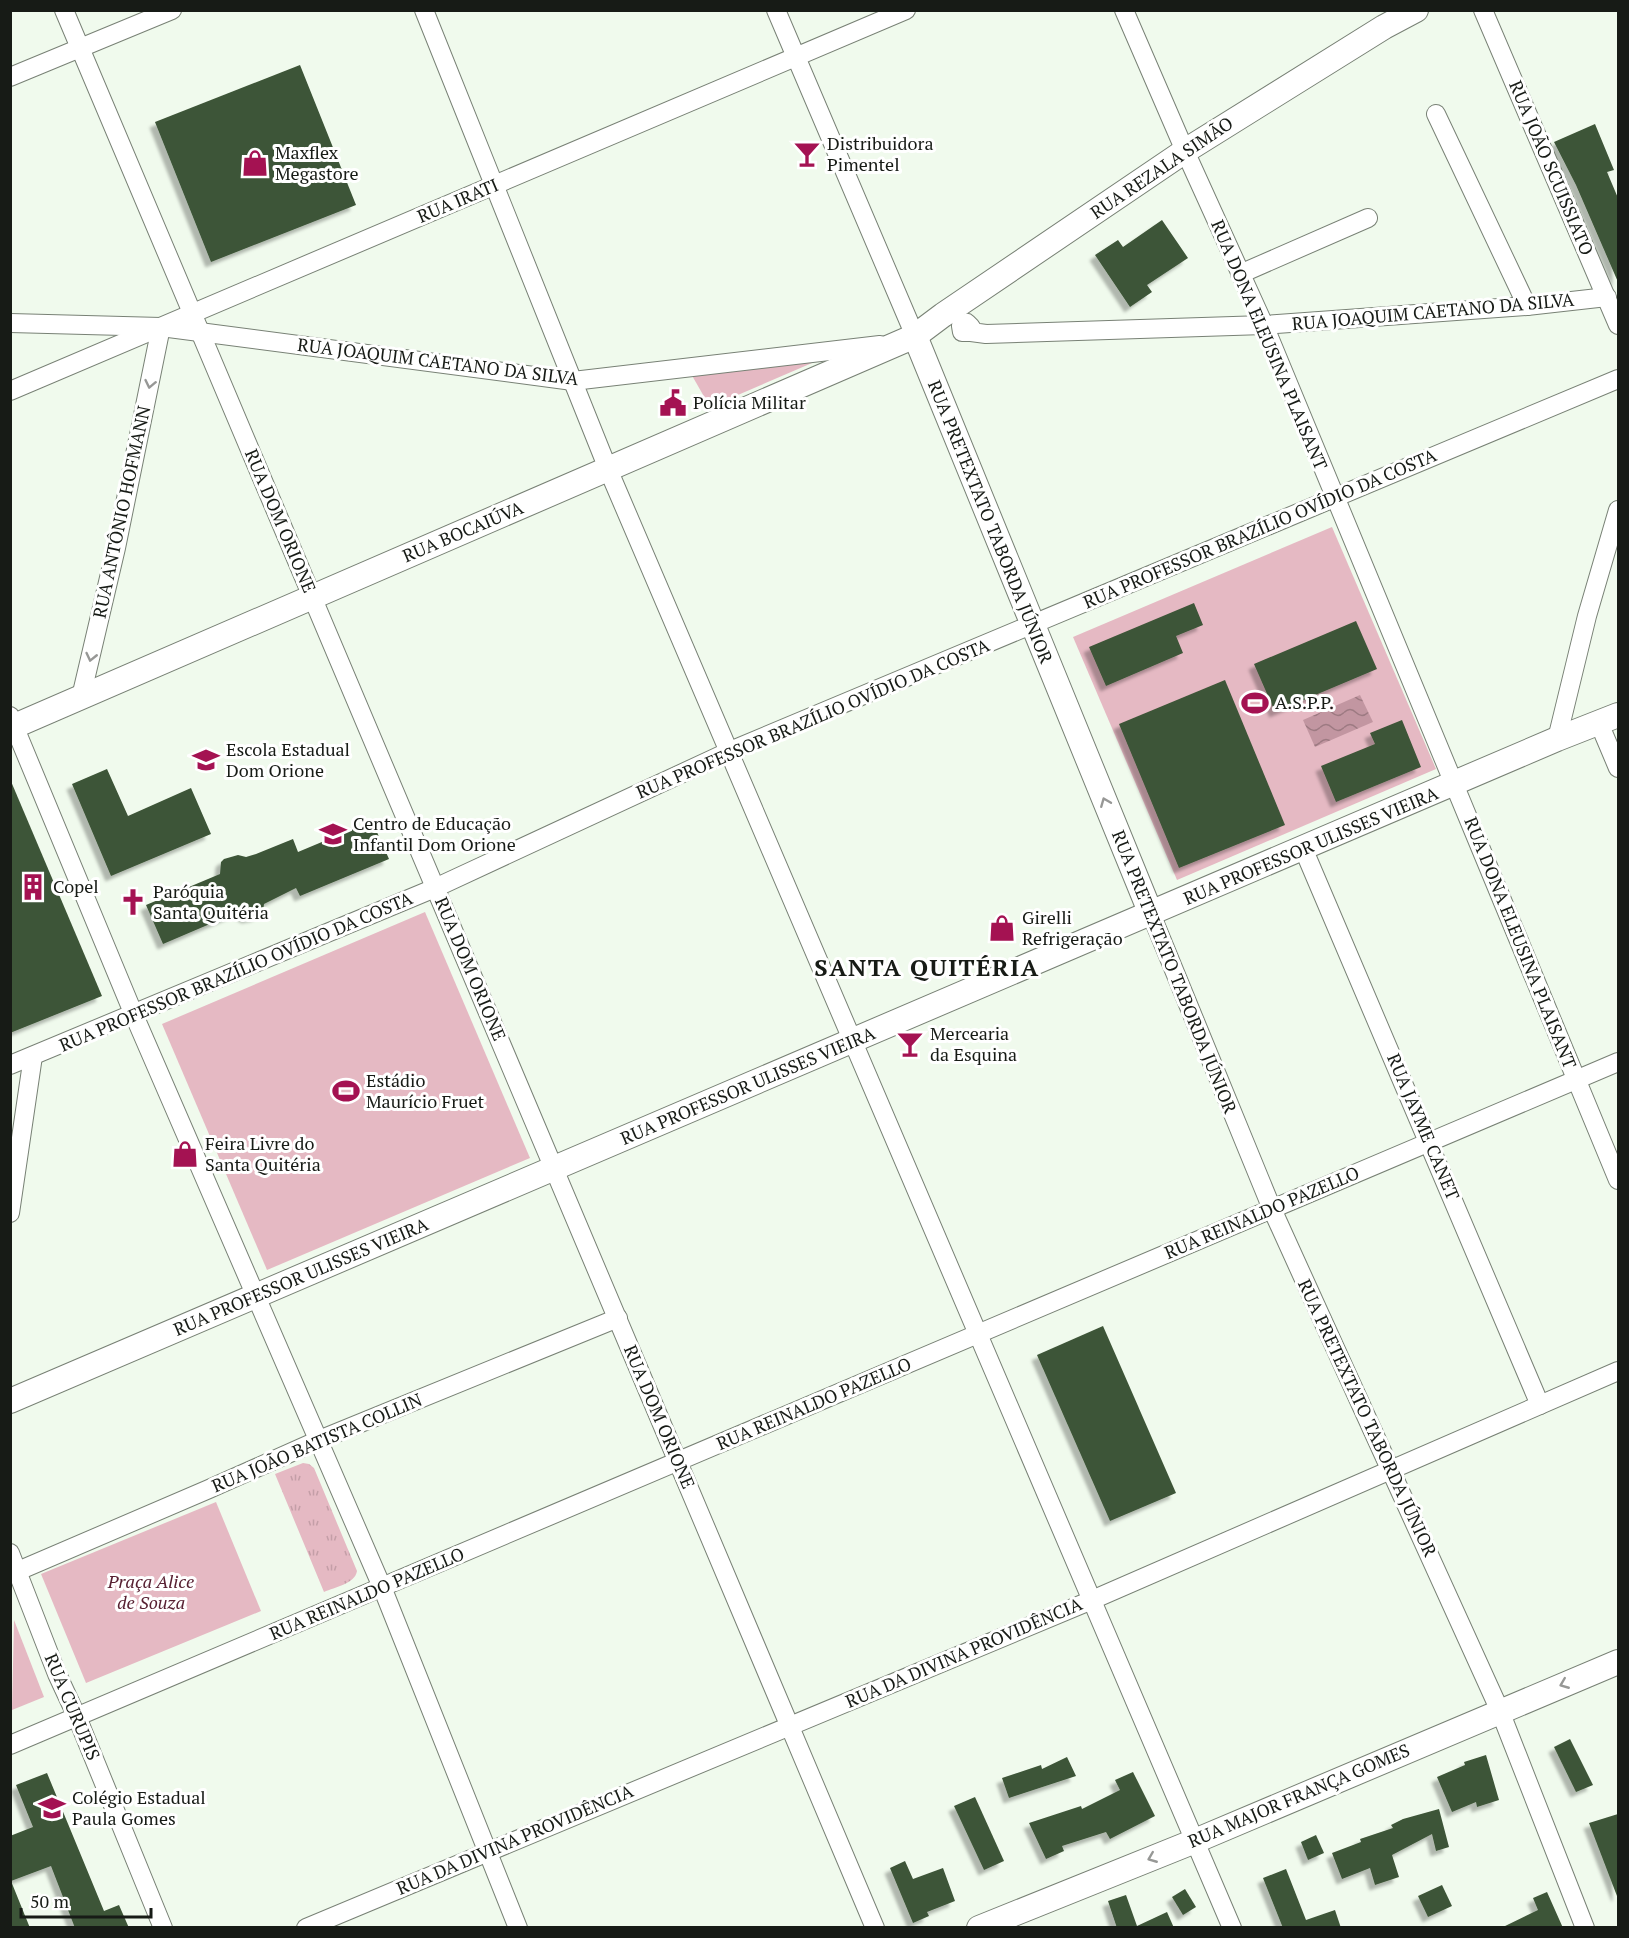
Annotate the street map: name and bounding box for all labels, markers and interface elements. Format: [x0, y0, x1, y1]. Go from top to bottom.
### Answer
street label: RUA JOÃO SCUISSIATO [1504, 77, 1600, 259]
street label: RUA REZALA SIMÃO [1085, 110, 1237, 224]
place label: Distribuidora Pimentel [827, 131, 933, 176]
bar icon: Distribuidora Pimentel [792, 139, 822, 169]
place label: Maxflex Megastore [275, 140, 359, 185]
shop icon: Maxflex Megastore [240, 148, 270, 178]
street label: RUA IRATI [413, 172, 502, 228]
street label: RUA DONA ELEUSINA PLAISANT [1206, 216, 1334, 473]
street label: RUA JOAQUIM CAETANO DA SILVA [1291, 287, 1576, 335]
street label: RUA JOAQUIM CAETANO DA SILVA [296, 332, 581, 390]
street label: RUA PRETEXTATO TABORDA JÚNIOR [923, 376, 1059, 667]
one-way arrow [144, 379, 157, 389]
public building icon: Polícia Militar [658, 388, 688, 418]
place label: Polícia Militar [693, 390, 806, 414]
street label: RUA ANTÔNIO HOFMANN [87, 403, 155, 620]
street label: RUA PROFESSOR BRAZÍLIO OVÍDIO DA COSTA [1079, 442, 1441, 614]
street label: RUA DOM ORIONE [240, 445, 322, 596]
street label: RUA BOCAIÚVA [399, 495, 527, 567]
street label: RUA PROFESSOR BRAZÍLIO OVÍDIO DA COSTA [632, 632, 994, 804]
one-way arrow [85, 652, 98, 662]
sports icon: A.S.P.P. [1240, 688, 1270, 718]
place label: A.S.P.P. [1275, 690, 1334, 714]
place label: Escola Estadual Dom Orione [226, 737, 350, 782]
school or university icon: Escola Estadual Dom Orione [191, 745, 221, 775]
street label: RUA PROFESSOR ULISSES VIEIRA [1180, 780, 1442, 910]
one-way arrow [1100, 797, 1112, 808]
place label: Centro de Educação Infantil Dom Orione [353, 811, 516, 856]
street label: RUA DONA ELEUSINA PLAISANT [1459, 813, 1583, 1072]
school or university icon: Centro de Educação Infantil Dom Orione [318, 819, 348, 849]
street label: RUA PRETEXTATO TABORDA JÚNIOR [1107, 826, 1243, 1117]
building icon: Copel [18, 872, 48, 902]
place label: Copel [53, 874, 99, 898]
place label: Paróquia Santa Quitéria [153, 879, 269, 924]
street label: RUA PROFESSOR BRAZÍLIO OVÍDIO DA COSTA [55, 885, 417, 1057]
church icon: Paróquia Santa Quitéria [118, 887, 148, 917]
street label: RUA DOM ORIONE [430, 893, 512, 1044]
place label: Girelli Refrigeração [1022, 905, 1123, 950]
shop icon: Girelli Refrigeração [987, 913, 1017, 943]
district label: SANTA QUITÉRIA [814, 951, 1040, 983]
street label: RUA PROFESSOR ULISSES VIEIRA [617, 1020, 879, 1150]
place label: Mercearia da Esquina [930, 1021, 1017, 1066]
bar icon: Mercearia da Esquina [895, 1029, 925, 1059]
street label: RUA JAYME CANET [1382, 1050, 1466, 1204]
place label: Estádio Maurício Fruet [366, 1068, 485, 1113]
sports icon: Estádio Maurício Fruet [331, 1076, 361, 1106]
place label: Feira Livre do Santa Quitéria [205, 1131, 321, 1176]
shop icon: Feira Livre do Santa Quitéria [170, 1139, 200, 1169]
street label: RUA REINALDO PAZELLO [1161, 1160, 1363, 1264]
street label: RUA PROFESSOR ULISSES VIEIRA [170, 1211, 432, 1341]
street label: RUA PRETEXTATO TABORDA JÚNIOR [1293, 1275, 1443, 1561]
street label: RUA DOM ORIONE [619, 1341, 701, 1492]
street label: RUA REINALDO PAZELLO [713, 1351, 915, 1455]
street label: RUA JOÃO BATISTA COLLIN [208, 1387, 425, 1497]
street label: RUA REINALDO PAZELLO [266, 1541, 468, 1645]
park label: Praça Alice de Souza [107, 1569, 194, 1614]
street label: RUA DA DIVINA PROVIDÊNCIA [842, 1591, 1086, 1713]
street label: RUA CURUPIS [40, 1650, 106, 1764]
one-way arrow [1560, 1677, 1571, 1689]
street label: RUA MAJOR FRANÇA GOMES [1184, 1737, 1413, 1853]
street label: RUA DA DIVINA PROVIDÊNCIA [393, 1778, 637, 1900]
place label: Colégio Estadual Paula Gomes [72, 1785, 206, 1830]
school or university icon: Colégio Estadual Paula Gomes [37, 1793, 67, 1823]
one-way arrow [1148, 1851, 1159, 1863]
scale bar [21, 1881, 152, 1919]
text: 50 m [30, 1889, 70, 1913]

